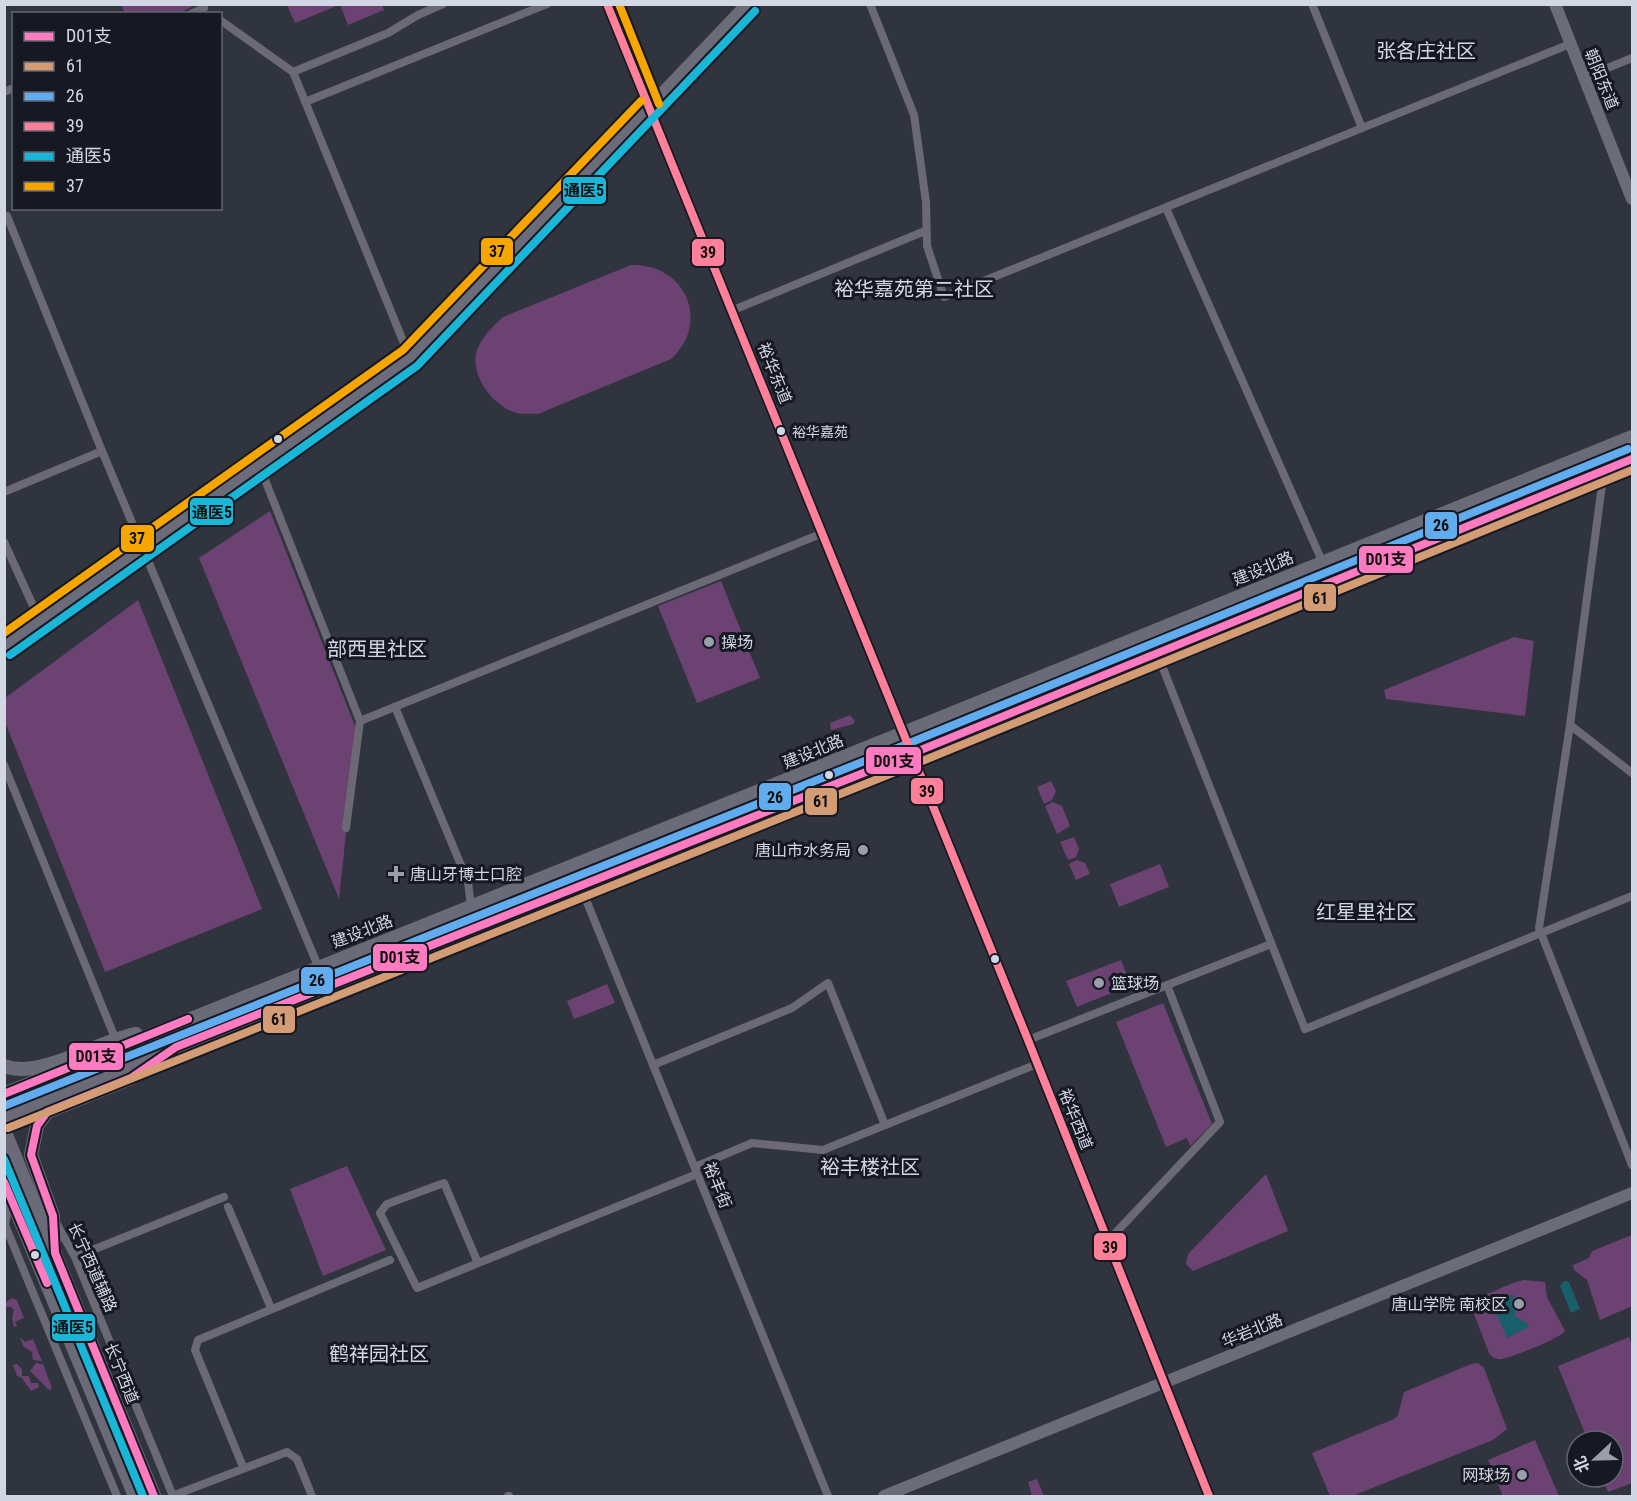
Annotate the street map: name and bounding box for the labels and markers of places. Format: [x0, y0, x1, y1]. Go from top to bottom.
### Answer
place label: 裕华嘉苑 [792, 424, 848, 440]
marker: 裕华嘉苑 [775, 425, 787, 437]
unlabelled marker [272, 433, 284, 445]
place label: 操场 [721, 633, 753, 652]
marker: 操场 [702, 635, 716, 649]
unlabelled marker [823, 769, 835, 781]
place label: 唐山市水务局 [755, 841, 851, 860]
marker: 唐山市水务局 [856, 843, 870, 857]
marker: 唐山牙博士口腔 [387, 865, 405, 883]
place label: 唐山牙博士口腔 [410, 865, 522, 884]
unlabelled marker [989, 953, 1001, 965]
place label: 篮球场 [1111, 974, 1159, 993]
marker: 篮球场 [1092, 976, 1106, 990]
unlabelled marker [29, 1249, 41, 1261]
place label: 唐山学院 南校区 [1391, 1295, 1507, 1314]
marker: 唐山学院 南校区 [1512, 1297, 1526, 1311]
place label: 网球场 [1462, 1466, 1510, 1485]
marker: 网球场 [1515, 1468, 1529, 1482]

